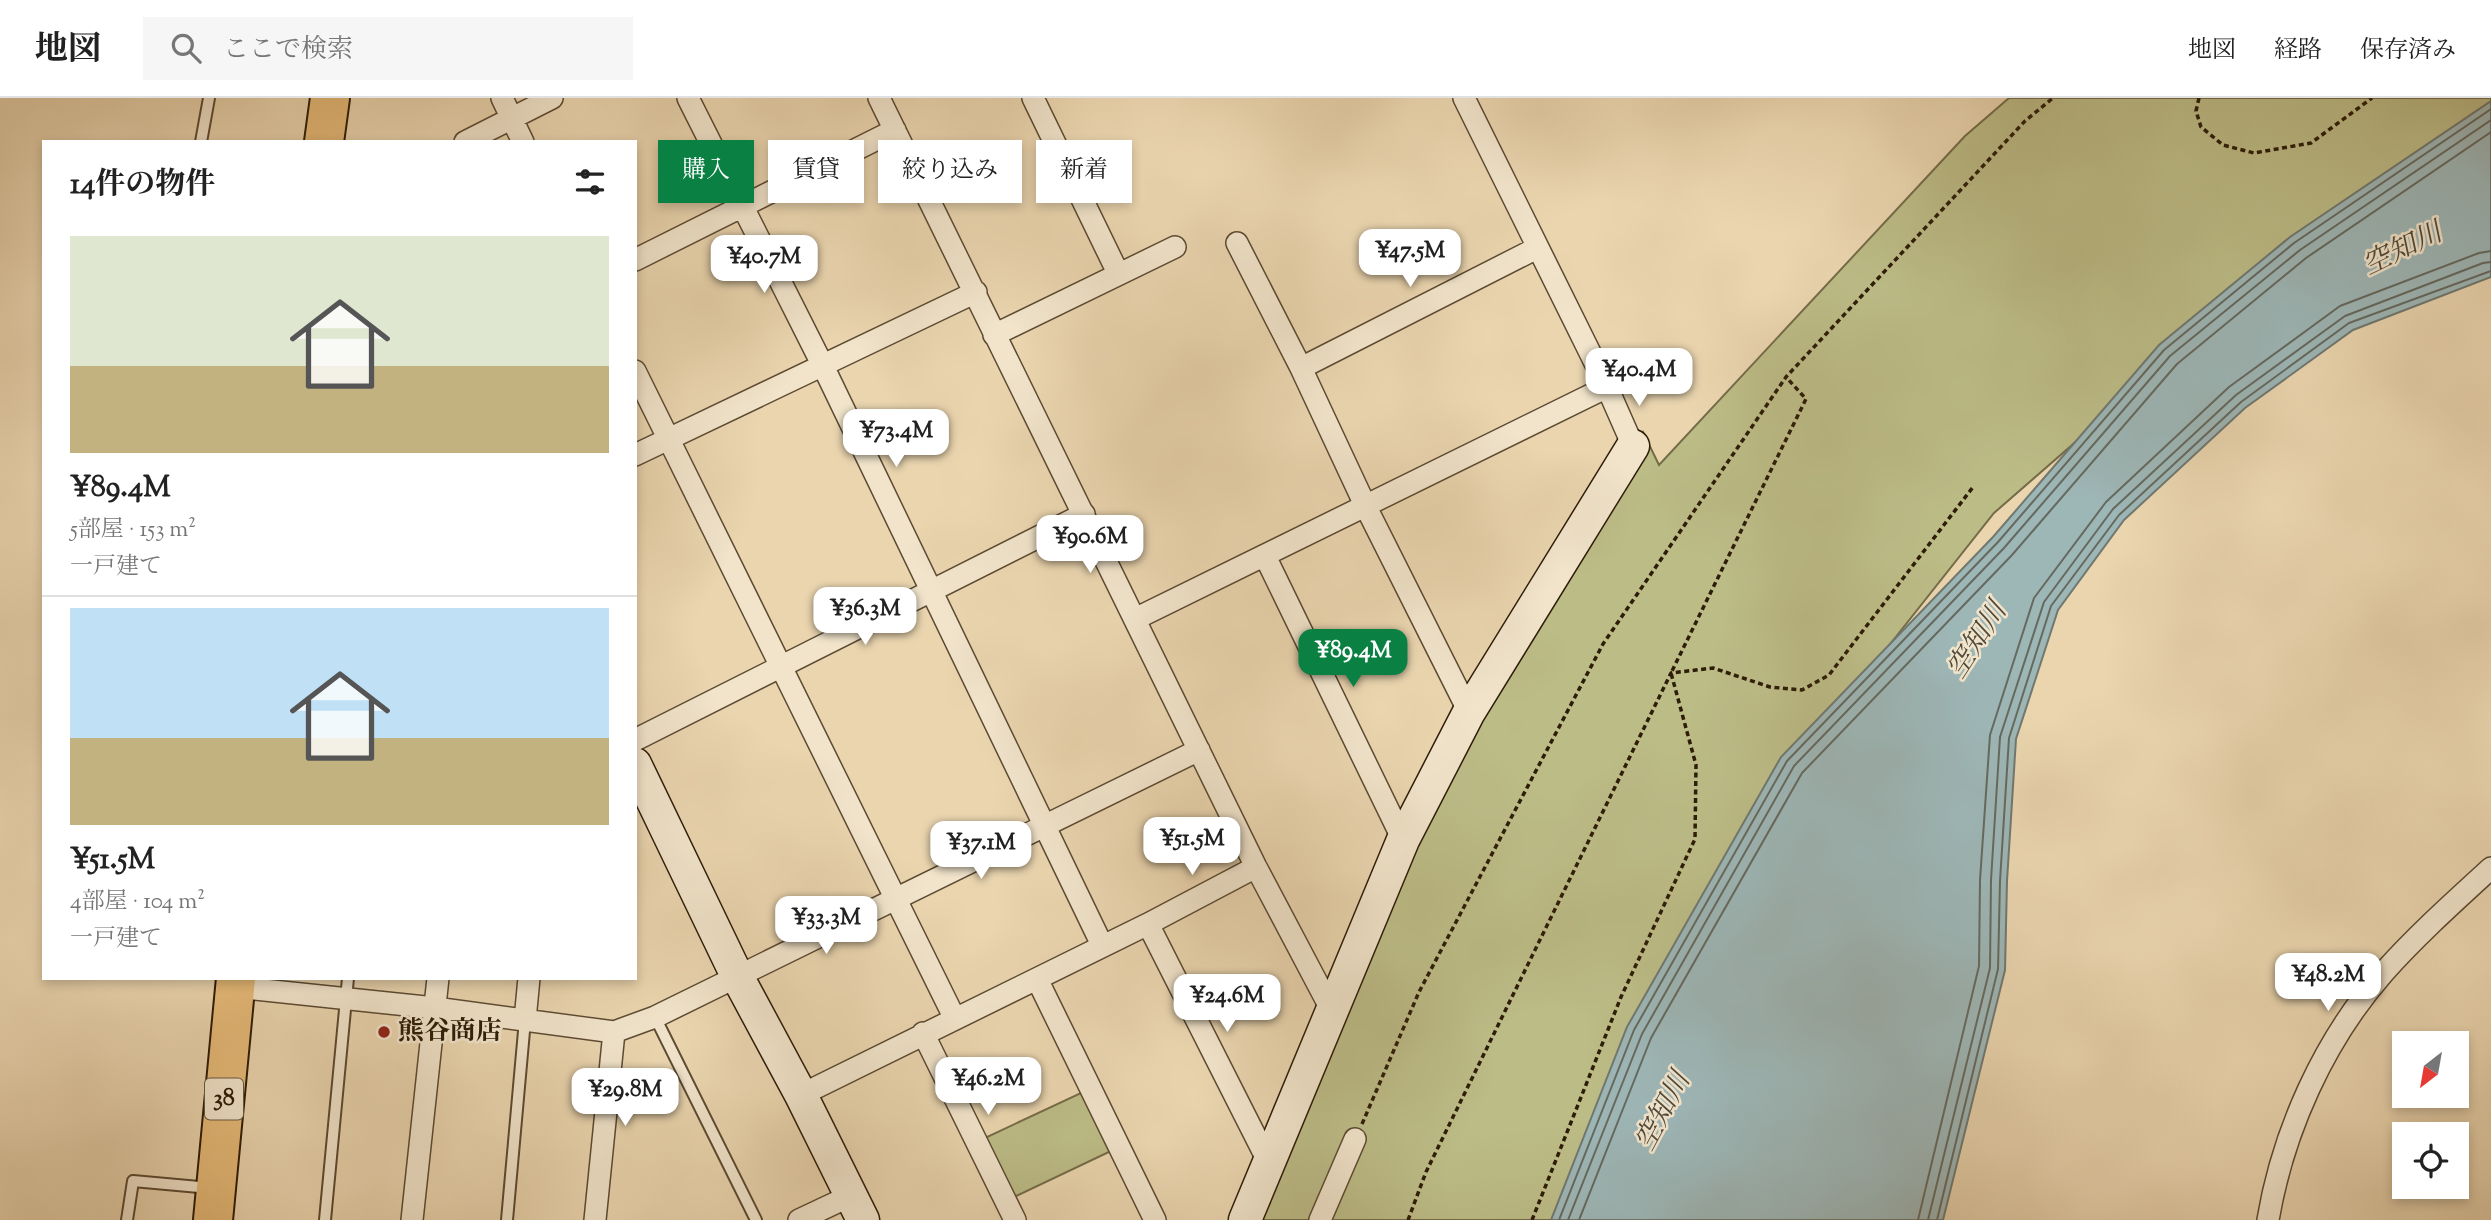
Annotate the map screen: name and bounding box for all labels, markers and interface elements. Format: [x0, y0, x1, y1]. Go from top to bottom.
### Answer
search box [143, 17, 633, 80]
text: 地図 [35, 27, 101, 75]
icon: search [167, 29, 205, 67]
text: ここで検索 [223, 32, 353, 69]
text: 地図 [2188, 34, 2236, 68]
text: 経路 [2274, 34, 2322, 68]
text: 保存済み [2360, 34, 2456, 68]
chip: 購入 [658, 140, 754, 203]
chip: 賃貸 [768, 140, 864, 203]
chip: 絞り込み [878, 140, 1022, 203]
chip: 新着 [1036, 140, 1132, 203]
icon: filters [571, 163, 609, 201]
text: 14件の物件 [70, 164, 215, 207]
water label: 空知川 [2356, 212, 2452, 286]
pin: ¥47.5M [1353, 230, 1467, 289]
text: ¥47.5M [1375, 235, 1445, 268]
pin: ¥40.7M [707, 236, 821, 295]
text: ¥40.7M [727, 241, 801, 274]
icon: home [277, 281, 403, 407]
pin: ¥40.4M [1582, 348, 1696, 408]
text: ¥40.4M [1602, 354, 1676, 387]
pin: ¥73.4M [839, 410, 953, 469]
text: ¥73.4M [859, 415, 933, 448]
text: ¥89.4M [70, 467, 171, 510]
text: 5部屋 · 153 m² [70, 514, 196, 547]
pin: ¥90.6M [1033, 516, 1147, 575]
text: ¥90.6M [1052, 521, 1128, 554]
text: 一戸建て [70, 551, 162, 584]
pin: ¥36.3M [808, 588, 922, 647]
water label: 空知川 [1938, 592, 2019, 687]
text: ¥36.3M [829, 593, 901, 626]
pin: ¥89.4M [1296, 630, 1410, 689]
text: ¥89.4M [1314, 635, 1392, 668]
icon: home [277, 653, 403, 779]
pin: ¥51.5M [1135, 818, 1249, 877]
pin: ¥37.1M [924, 822, 1038, 881]
text: ¥51.5M [1159, 823, 1225, 856]
text: ¥37.1M [946, 827, 1016, 860]
text: ¥51.5M [70, 839, 155, 882]
text: 4部屋 · 104 m² [70, 886, 205, 919]
pin: ¥33.3M [769, 896, 883, 956]
text: ¥33.3M [791, 902, 861, 935]
text: 一戸建て [70, 923, 162, 956]
pin: ¥48.2M [2271, 954, 2385, 1013]
text: ¥48.2M [2291, 959, 2365, 992]
pin: ¥24.6M [1170, 974, 1284, 1034]
text: ¥24.6M [1190, 980, 1264, 1013]
place label: 熊谷商店 [398, 1014, 502, 1051]
marker: 熊谷商店 [376, 1024, 392, 1040]
north arrow [2392, 1031, 2469, 1108]
map controls [2392, 1031, 2469, 1199]
pin: ¥46.2M [931, 1058, 1045, 1117]
text: ¥46.2M [951, 1063, 1025, 1096]
water label: 空知川 [1627, 1063, 1703, 1158]
pin: ¥29.8M [568, 1068, 682, 1128]
text: ¥29.8M [588, 1074, 662, 1107]
road number: 38 [205, 1079, 243, 1119]
button: locate [2392, 1122, 2469, 1199]

